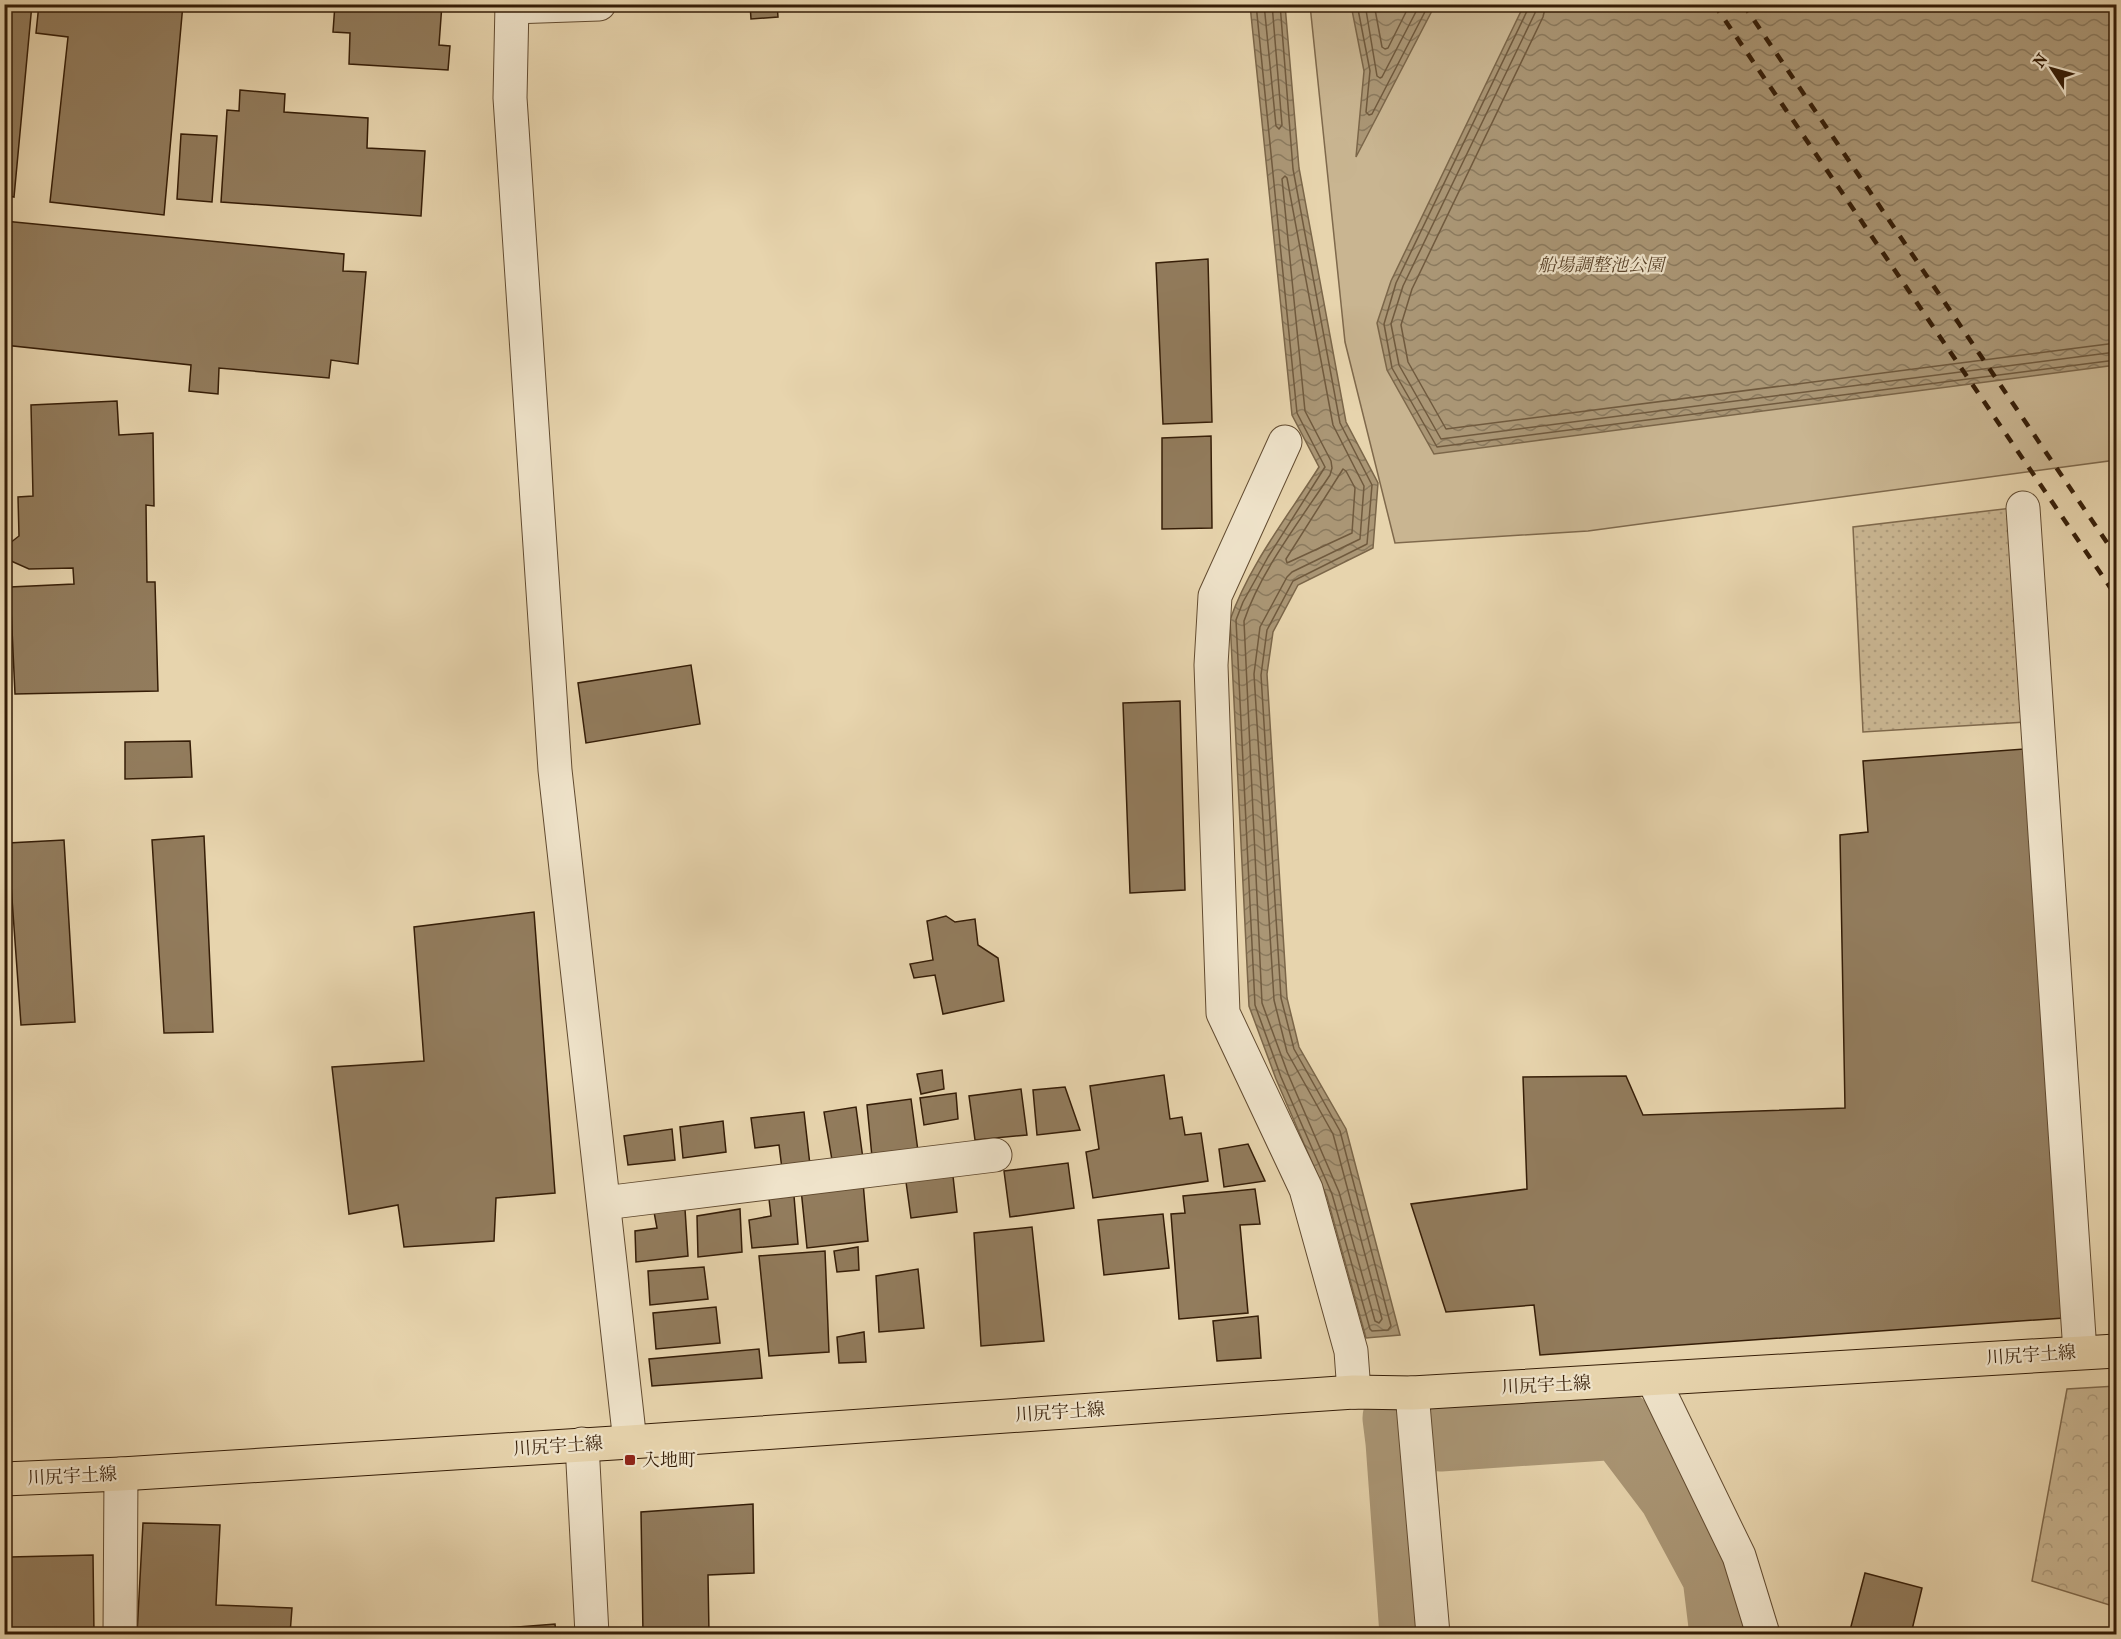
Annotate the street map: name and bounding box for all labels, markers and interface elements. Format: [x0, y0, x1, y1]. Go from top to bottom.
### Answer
north arrow [2022, 39, 2082, 99]
text: N [2029, 49, 2052, 71]
park label: 船場調整池公園 [1538, 255, 1667, 276]
street label: 川尻宇土線 [1985, 1342, 2077, 1369]
street label: 川尻宇土線 [1501, 1373, 1592, 1398]
street label: 川尻宇土線 [1014, 1399, 1106, 1426]
street label: 川尻宇土線 [512, 1433, 604, 1460]
place label: 入地町 [642, 1450, 696, 1471]
marker: 入地町 [623, 1453, 637, 1467]
street label: 川尻宇土線 [27, 1464, 118, 1489]

